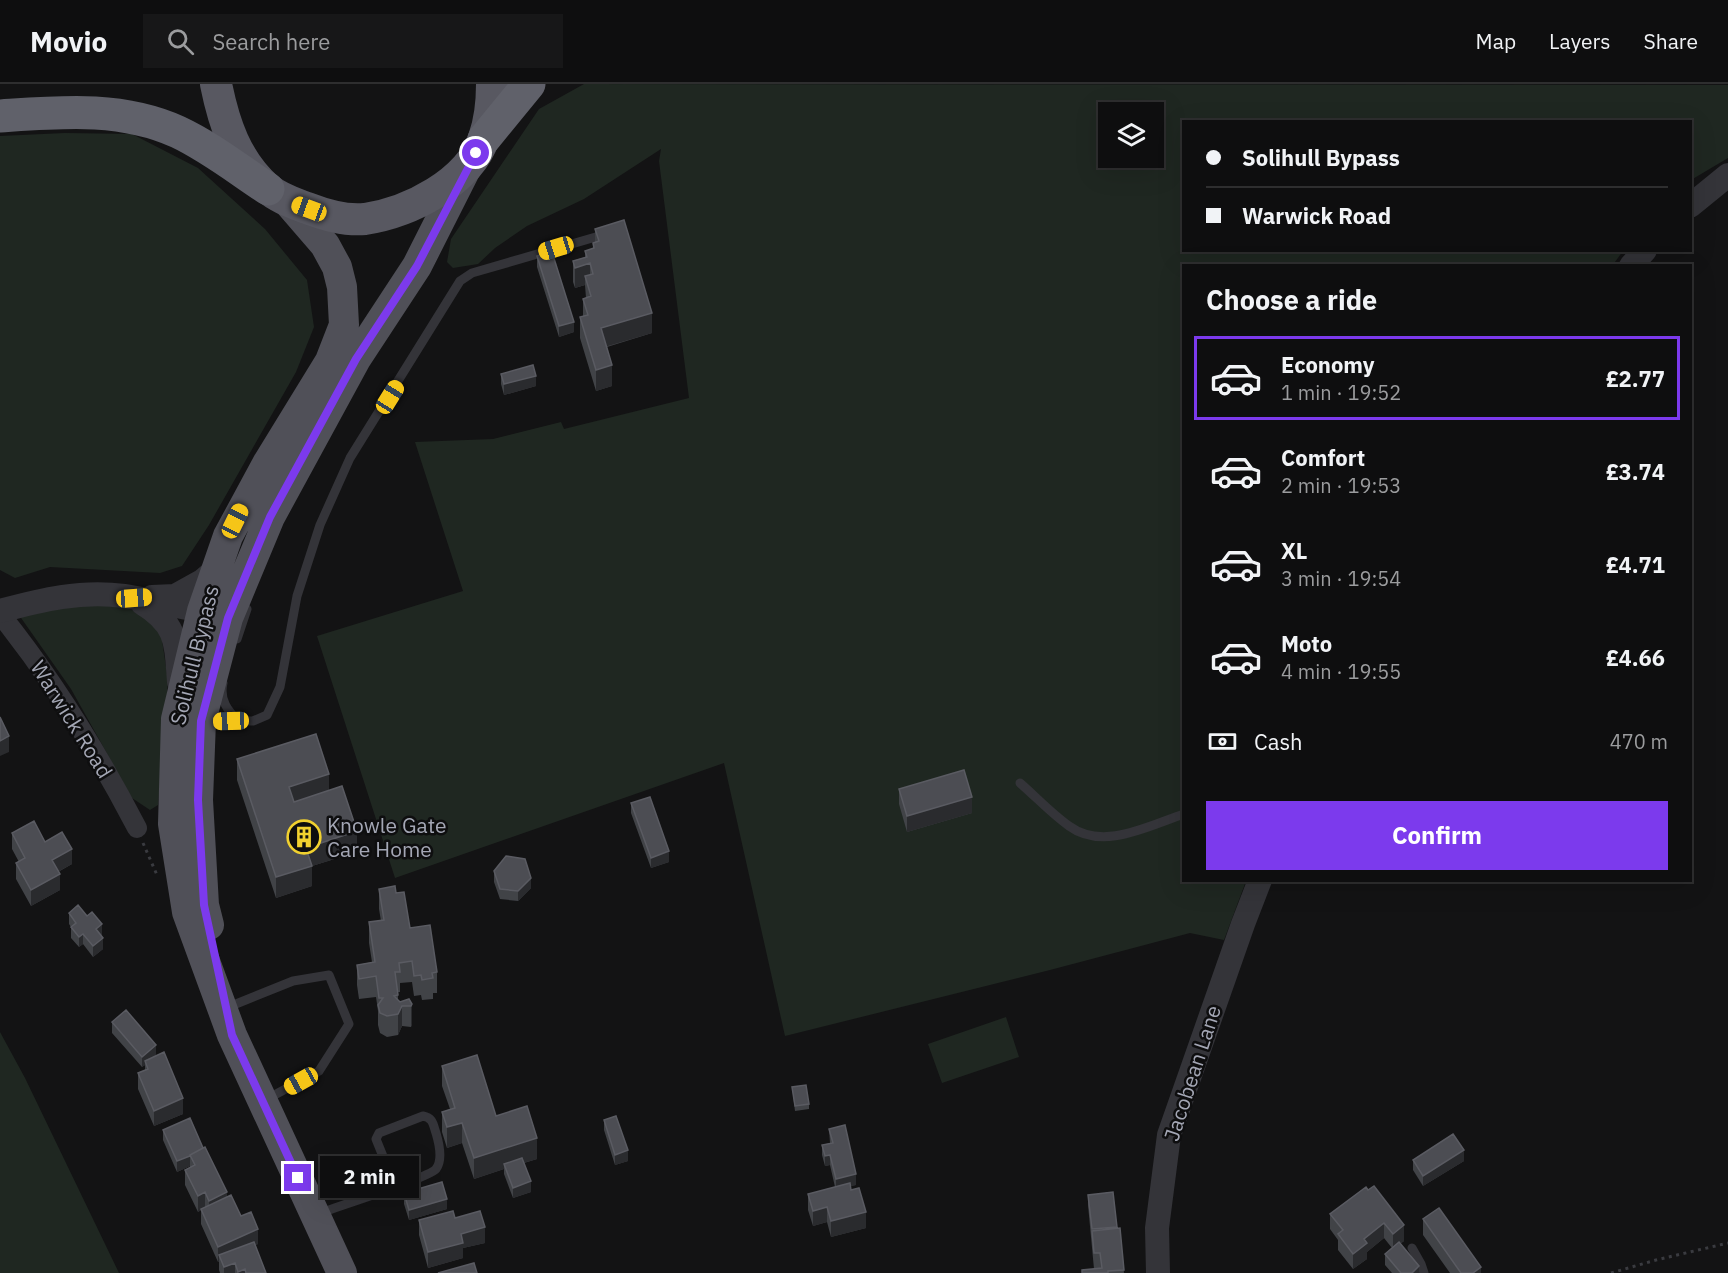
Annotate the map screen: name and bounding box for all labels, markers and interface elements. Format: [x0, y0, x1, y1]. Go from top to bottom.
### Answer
search box [143, 14, 563, 68]
text: Movio [30, 23, 107, 60]
icon: search [164, 25, 197, 58]
text: Search here [212, 27, 330, 56]
text: Map [1476, 27, 1516, 55]
text: Layers [1549, 27, 1611, 55]
text: Share [1644, 27, 1698, 55]
map controls [1098, 102, 1164, 168]
button: layers [1098, 102, 1164, 168]
route start [462, 139, 489, 166]
text: Solihull Bypass [1242, 143, 1400, 172]
car [289, 194, 329, 224]
text: Warwick Road [1242, 201, 1391, 230]
car [536, 234, 576, 262]
text: Choose a ride [1206, 282, 1377, 317]
text: Economy [1281, 350, 1375, 379]
icon: car [1209, 351, 1263, 405]
text: £2.77 [1606, 364, 1665, 393]
car [373, 377, 407, 417]
text: 1 min · 19:52 [1281, 379, 1401, 406]
text: Comfort [1281, 443, 1365, 472]
icon: car [1209, 444, 1263, 498]
text: £3.74 [1606, 457, 1665, 486]
text: 2 min · 19:53 [1281, 472, 1401, 499]
car [219, 501, 251, 541]
text: XL [1281, 536, 1307, 565]
icon: car [1209, 537, 1263, 591]
text: £4.71 [1606, 550, 1665, 579]
text: 3 min · 19:54 [1281, 565, 1401, 592]
street label: Solihull Bypass [163, 582, 225, 728]
car [115, 588, 153, 608]
text: Moto [1281, 629, 1332, 658]
icon: car [1209, 630, 1263, 684]
text: £4.66 [1606, 643, 1665, 672]
street label: Warwick Road [25, 655, 119, 783]
text: 4 min · 19:55 [1281, 658, 1401, 685]
car [213, 711, 249, 731]
icon: cash [1206, 725, 1239, 758]
text: Cash [1254, 727, 1303, 756]
text: 470 m [1610, 728, 1668, 755]
button: Confirm [1206, 801, 1668, 870]
place label: Knowle Gate Care Home [327, 811, 447, 863]
building icon: Knowle Gate Care Home [286, 819, 322, 855]
street label: Jacobean Lane [1157, 1002, 1227, 1144]
car [281, 1064, 321, 1098]
callout: 2 min [319, 1157, 418, 1199]
text: 2 min [343, 1163, 396, 1190]
route end [284, 1164, 311, 1191]

